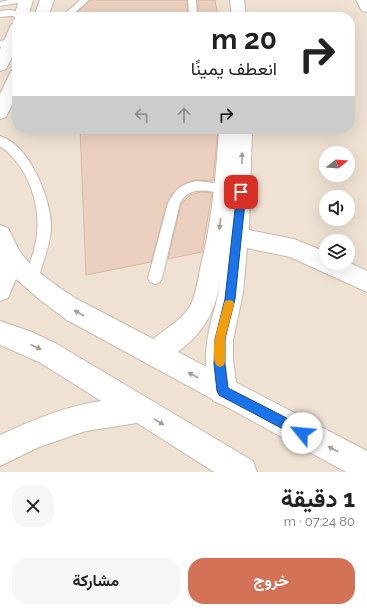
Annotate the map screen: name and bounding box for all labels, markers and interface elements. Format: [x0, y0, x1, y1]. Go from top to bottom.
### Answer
text: 20 m [211, 23, 277, 56]
icon: right [291, 28, 343, 80]
text: انعطف يمينًا [191, 58, 277, 79]
icon: left [131, 104, 153, 126]
icon: ahead [173, 104, 195, 126]
icon: right [215, 104, 237, 126]
north arrow [319, 146, 355, 182]
map controls [319, 146, 355, 270]
one-way arrow [239, 151, 245, 164]
pin [224, 175, 258, 209]
icon: arrive [230, 181, 252, 203]
button: sound [319, 190, 355, 226]
one-way arrow [217, 218, 223, 230]
button: layers [319, 234, 355, 270]
one-way arrow [73, 309, 85, 316]
one-way arrow [31, 344, 42, 350]
one-way arrow [187, 372, 199, 378]
position arrow [281, 412, 323, 454]
one-way arrow [154, 418, 164, 426]
one-way arrow [327, 446, 338, 452]
text: 1 دقيقة [281, 484, 355, 513]
button: close [12, 485, 54, 527]
text: 80 m · 07:24 [284, 514, 355, 529]
button: مشاركة [12, 558, 180, 604]
button: خروج [188, 558, 355, 604]

